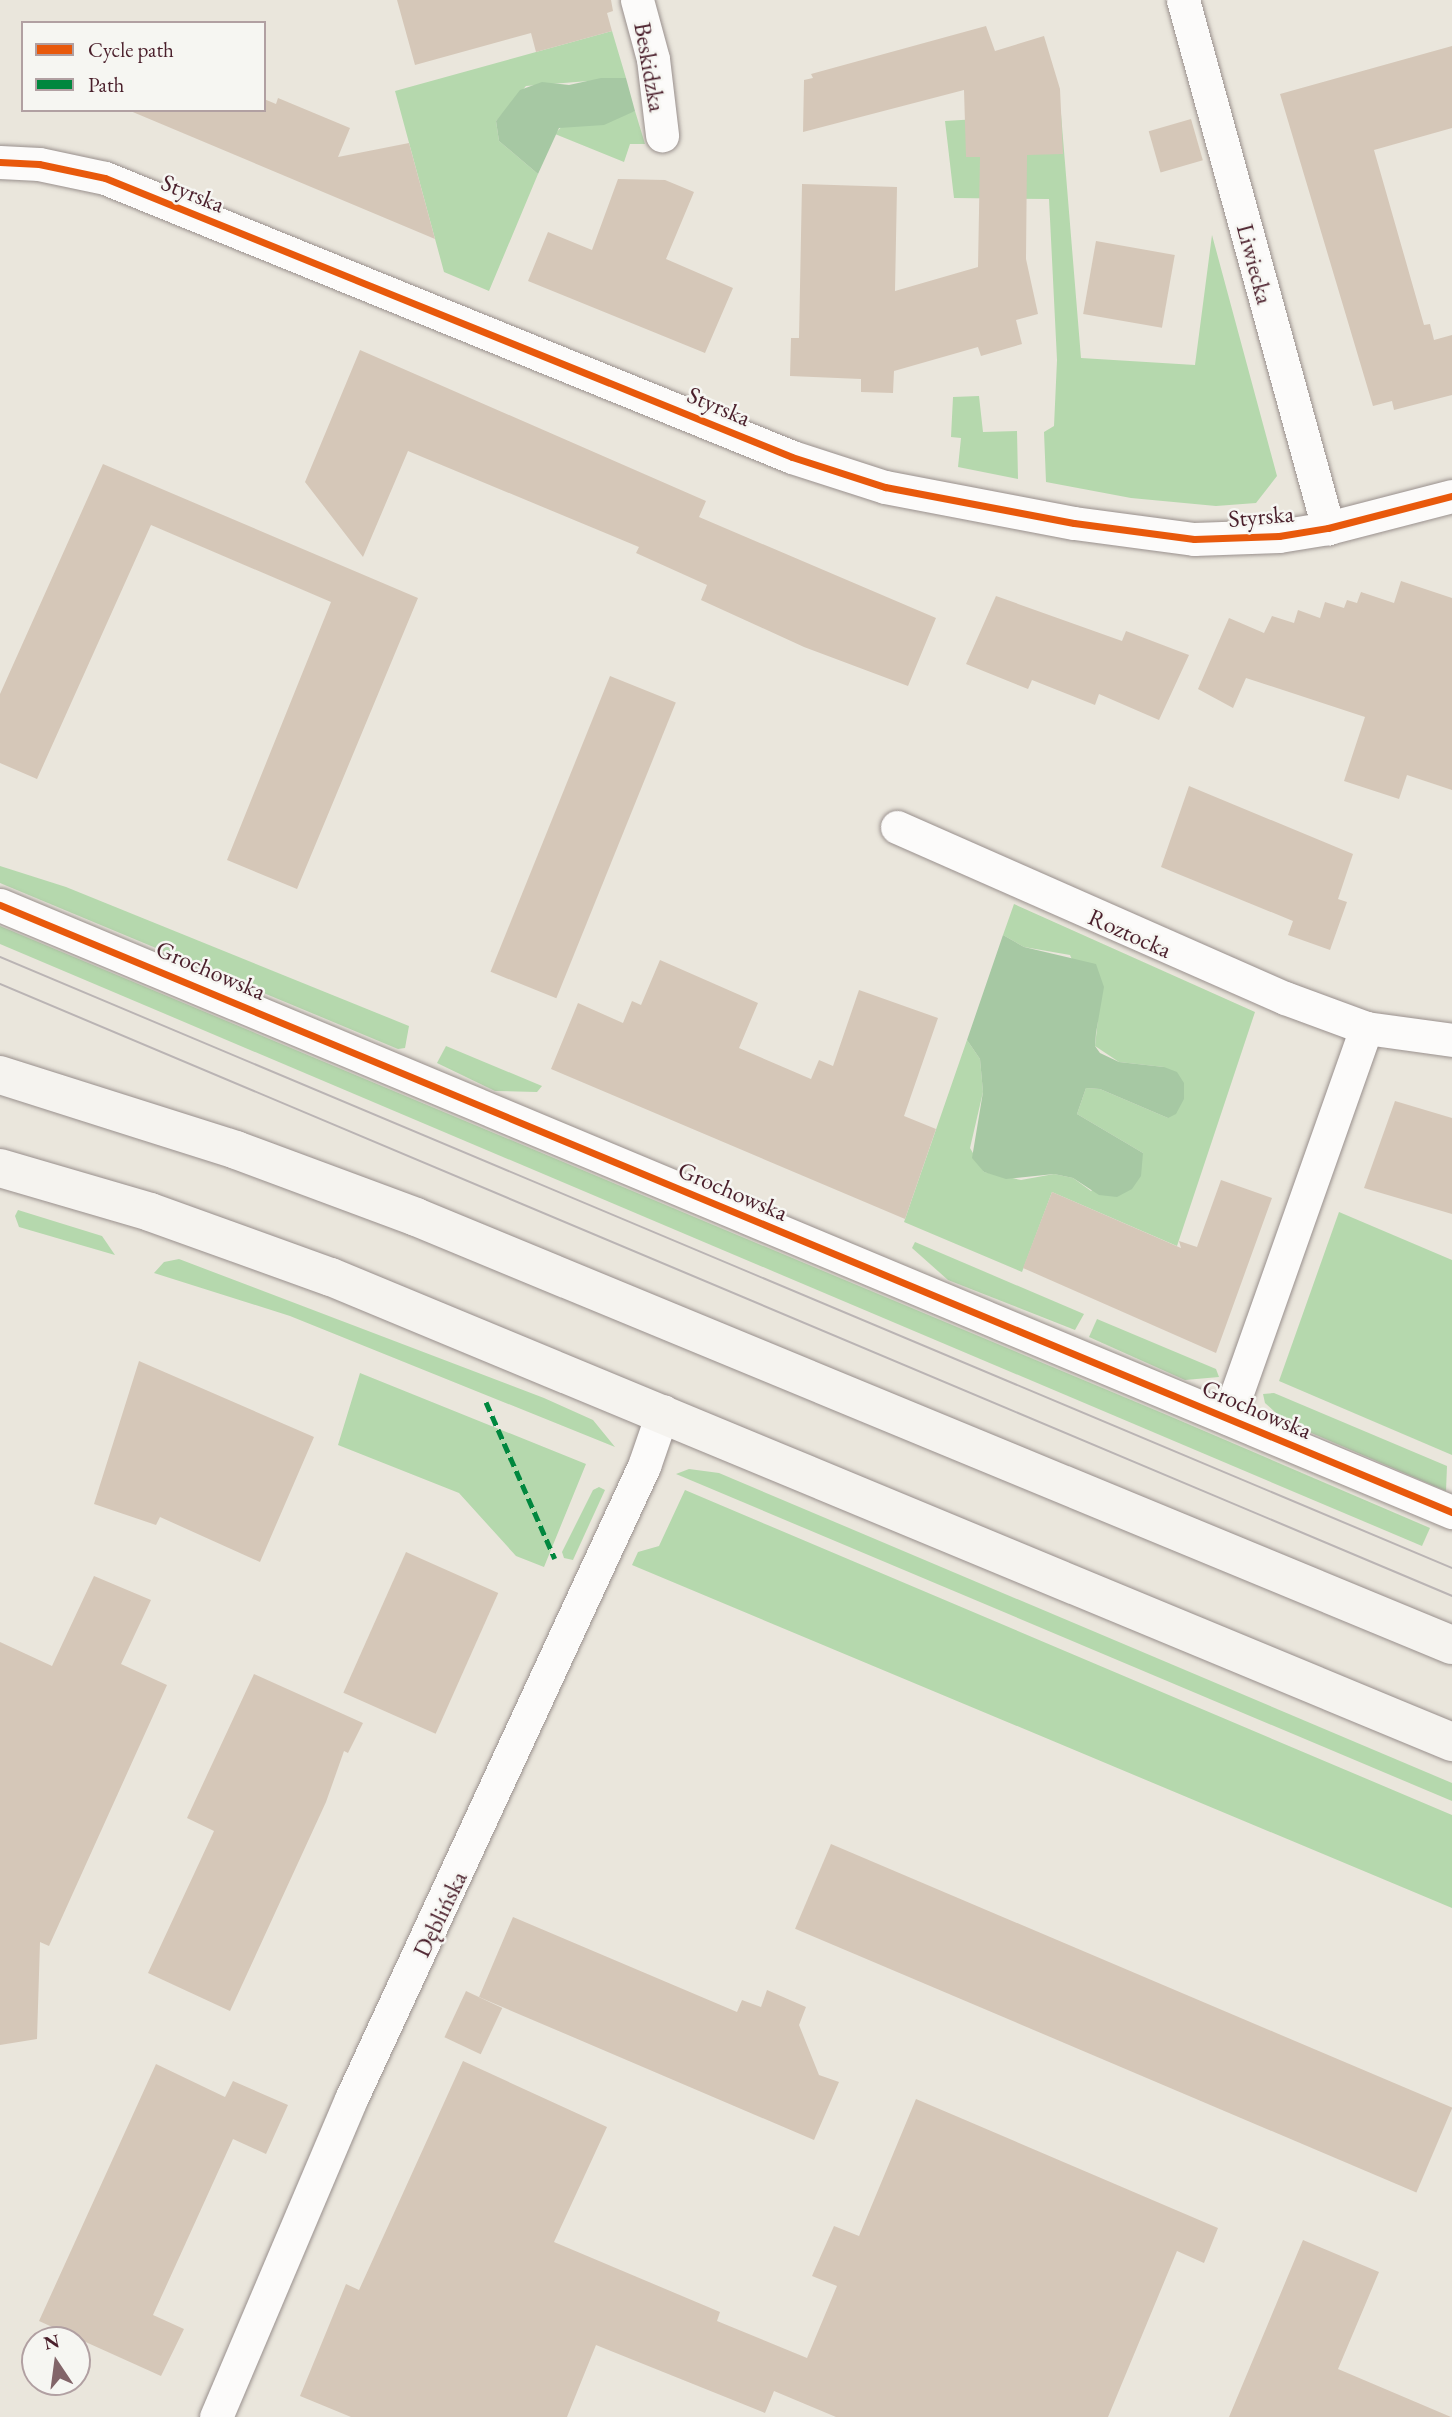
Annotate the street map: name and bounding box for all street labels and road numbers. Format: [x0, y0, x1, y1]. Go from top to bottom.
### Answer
street label: Beskidzka [628, 20, 672, 114]
street label: Styrska [157, 167, 229, 219]
street label: Liwiecka [1230, 221, 1280, 307]
street label: Styrska [683, 380, 755, 432]
street label: Styrska [1227, 499, 1295, 533]
street label: Roztocka [1084, 902, 1176, 964]
street label: Grochowska [152, 934, 270, 1006]
street label: Grochowska [674, 1155, 792, 1227]
street label: Grochowska [1198, 1373, 1316, 1445]
street label: Dęblińska [407, 1866, 473, 1962]

